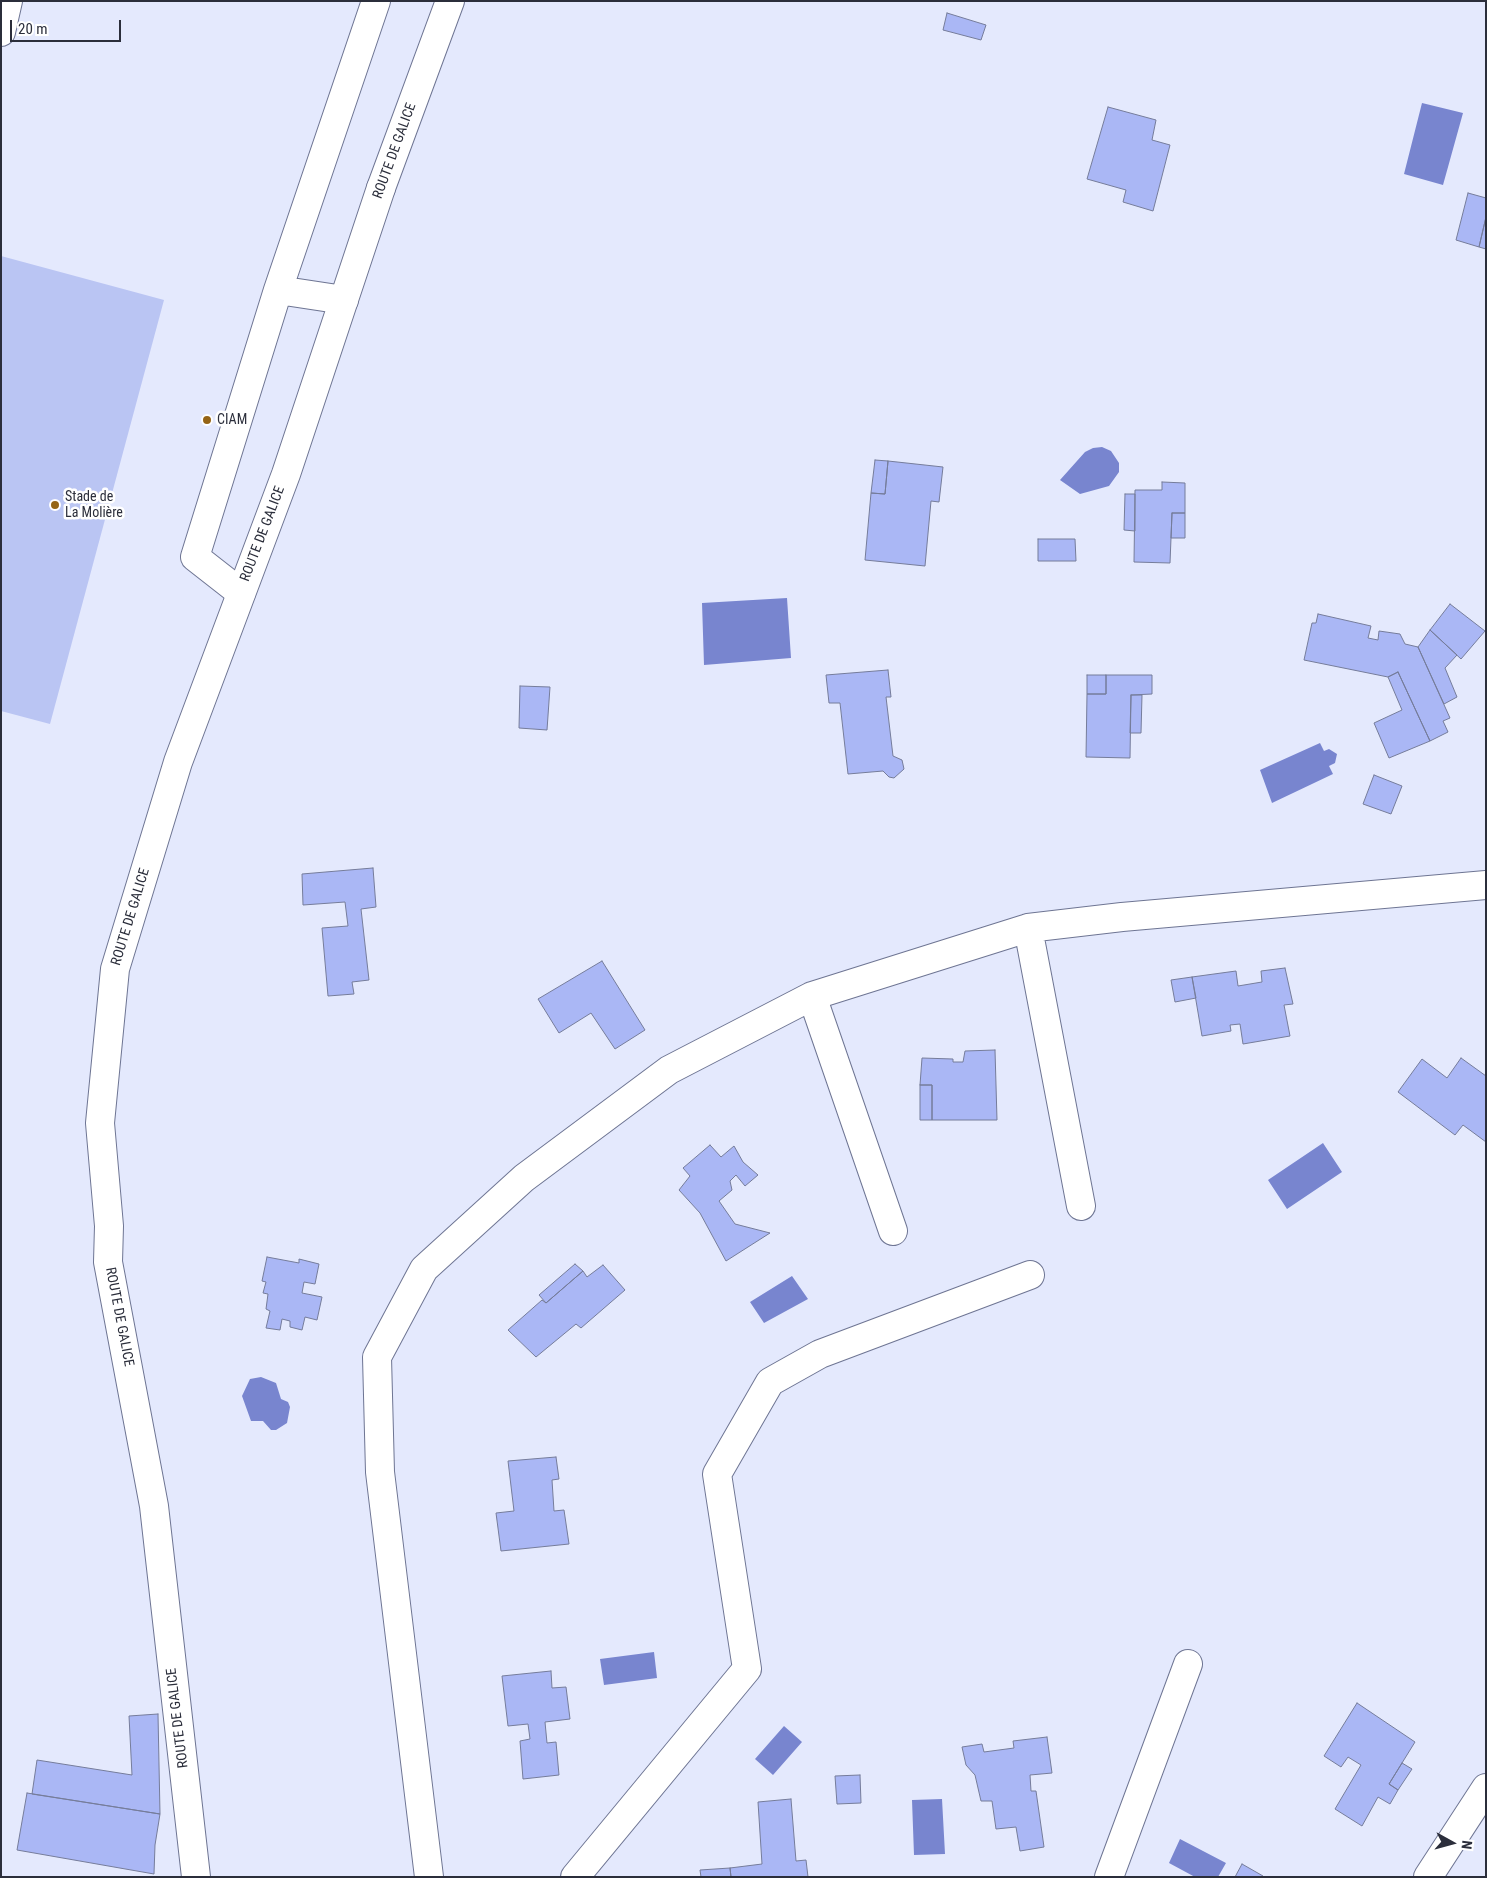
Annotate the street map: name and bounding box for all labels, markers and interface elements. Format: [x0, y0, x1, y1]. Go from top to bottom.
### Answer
scale bar [12, 10, 124, 42]
text: 20 m [18, 20, 48, 38]
street label: ROUTE DE GALICE [370, 101, 420, 201]
place label: CIAM [217, 412, 247, 428]
marker: CIAM [201, 414, 213, 426]
street label: ROUTE DE GALICE [237, 484, 289, 584]
place label: Stade de La Molière [65, 489, 123, 522]
marker: Stade de La Molière [49, 499, 61, 511]
street label: ROUTE DE GALICE [108, 866, 154, 968]
street label: ROUTE DE GALICE [101, 1266, 137, 1368]
street label: ROUTE DE GALICE [164, 1667, 192, 1769]
north arrow [1427, 1818, 1477, 1868]
text: N [1458, 1840, 1475, 1850]

